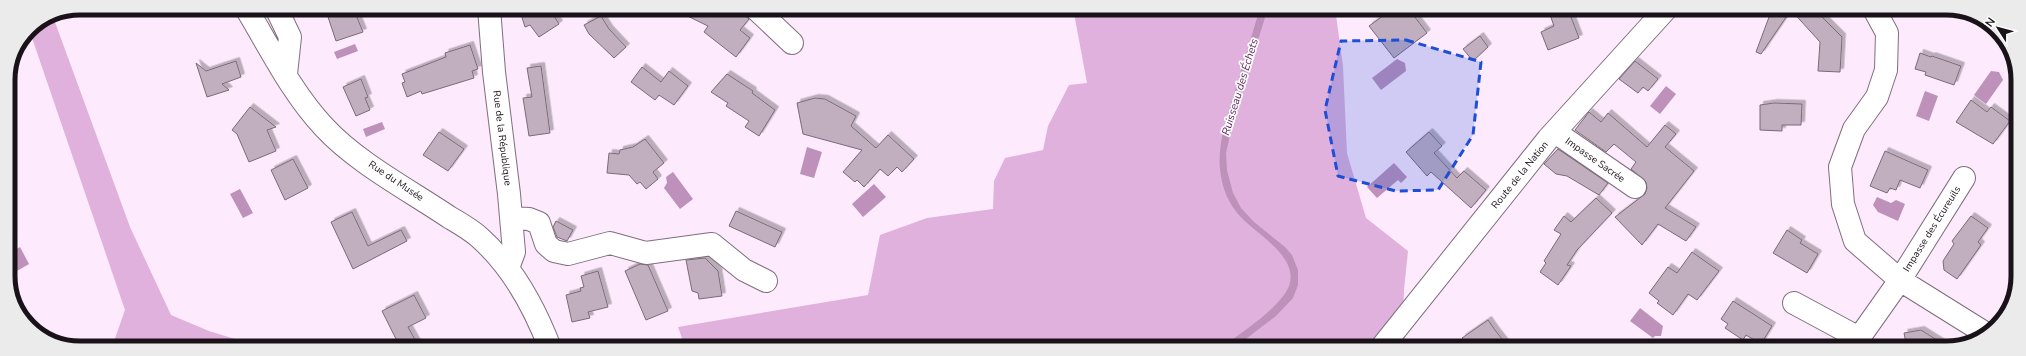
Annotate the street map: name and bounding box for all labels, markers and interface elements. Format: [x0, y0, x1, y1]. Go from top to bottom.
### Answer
north arrow [1978, 8, 2018, 48]
text: N [1982, 15, 1999, 30]
water label: Ruisseau des Échets [1217, 36, 1262, 137]
street label: Rue de la République [489, 90, 515, 186]
street label: Impasse Sacrée [1562, 134, 1628, 186]
street label: Route de la Nation [1488, 138, 1552, 212]
street label: Rue du Musée [366, 157, 426, 205]
street label: Impasse des Écureuils [1900, 183, 1964, 275]

